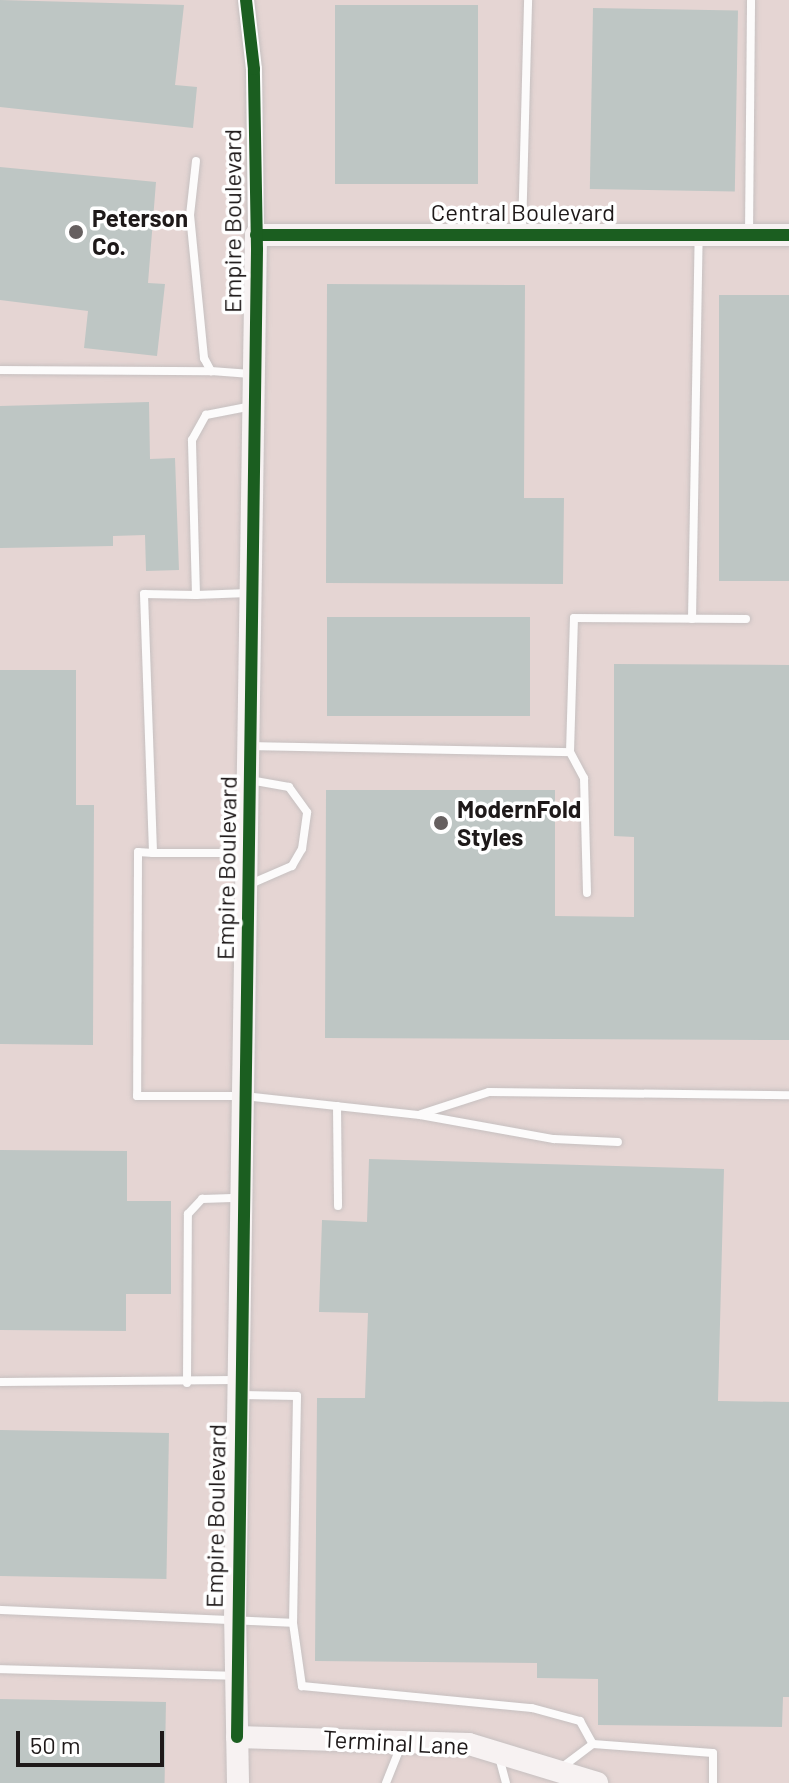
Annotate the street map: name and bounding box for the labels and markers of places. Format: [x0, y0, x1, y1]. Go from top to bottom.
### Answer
place label: Peterson Co. [92, 204, 188, 260]
marker: Peterson Co. [67, 223, 85, 241]
place label: ModernFold Styles [457, 795, 581, 851]
marker: ModernFold Styles [432, 814, 450, 832]

